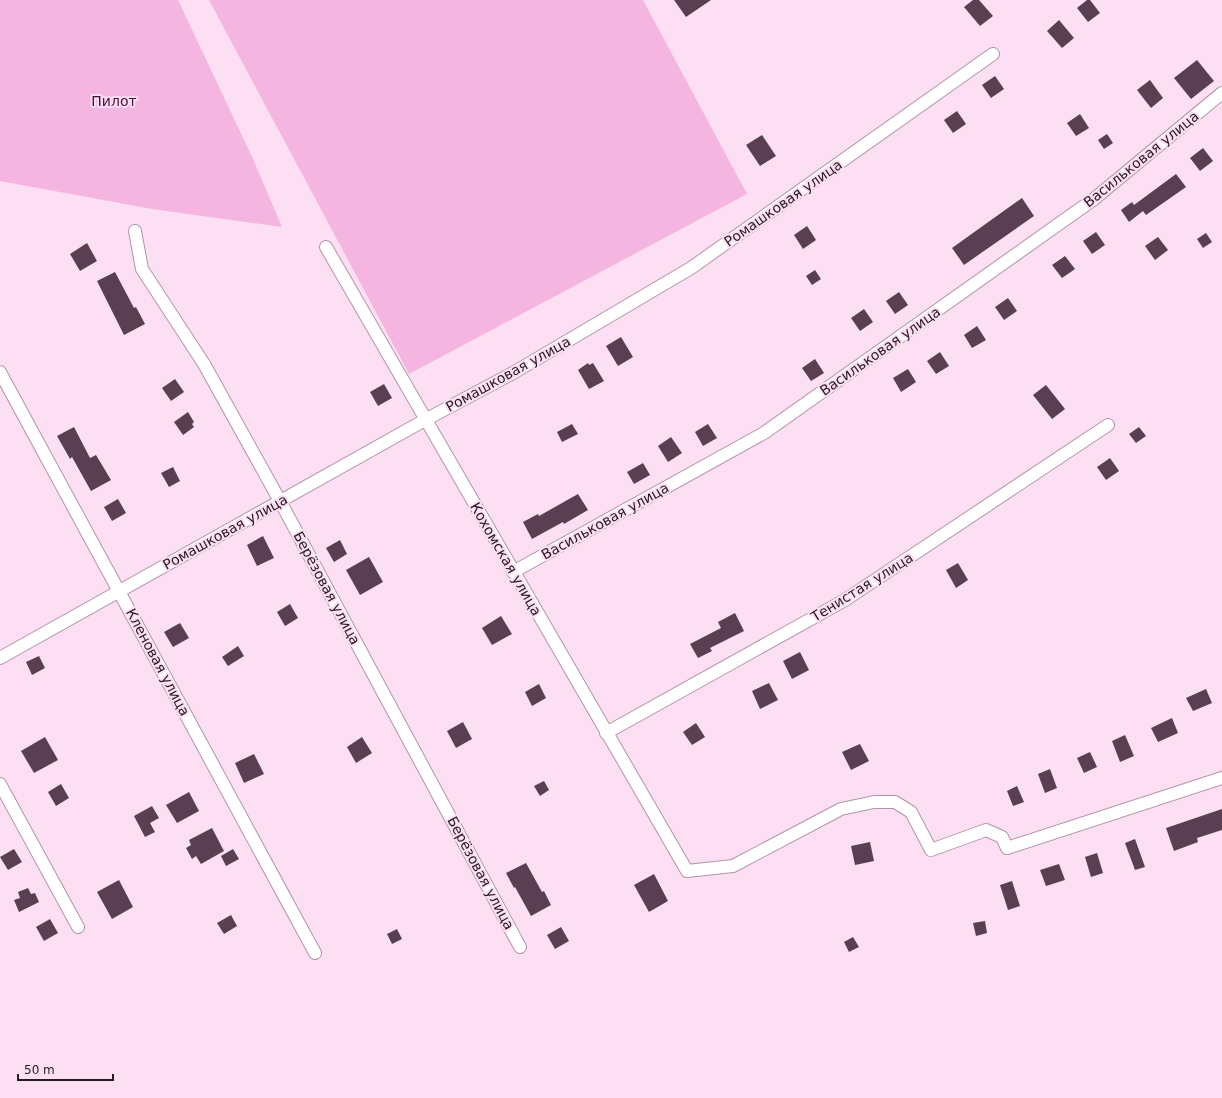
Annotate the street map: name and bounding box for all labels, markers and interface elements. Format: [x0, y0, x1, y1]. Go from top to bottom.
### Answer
park label: Пилот [91, 93, 137, 109]
street label: Васильковая улица [1080, 108, 1202, 210]
street label: Ромашковая улица [721, 156, 845, 250]
street label: Васильковая улица [817, 303, 943, 399]
street label: Ромашковая улица [443, 333, 573, 415]
street label: Васильковая улица [538, 479, 672, 563]
street label: Ромашковая улица [160, 491, 290, 573]
street label: Кохомская улица [467, 500, 545, 618]
street label: Берёзовая улица [290, 529, 364, 647]
street label: Тенистая улица [807, 549, 916, 625]
street label: Кленовая улица [123, 606, 193, 718]
street label: Берёзовая улица [444, 814, 518, 932]
scale bar [18, 1056, 113, 1082]
text: 50 m [24, 1063, 55, 1077]

